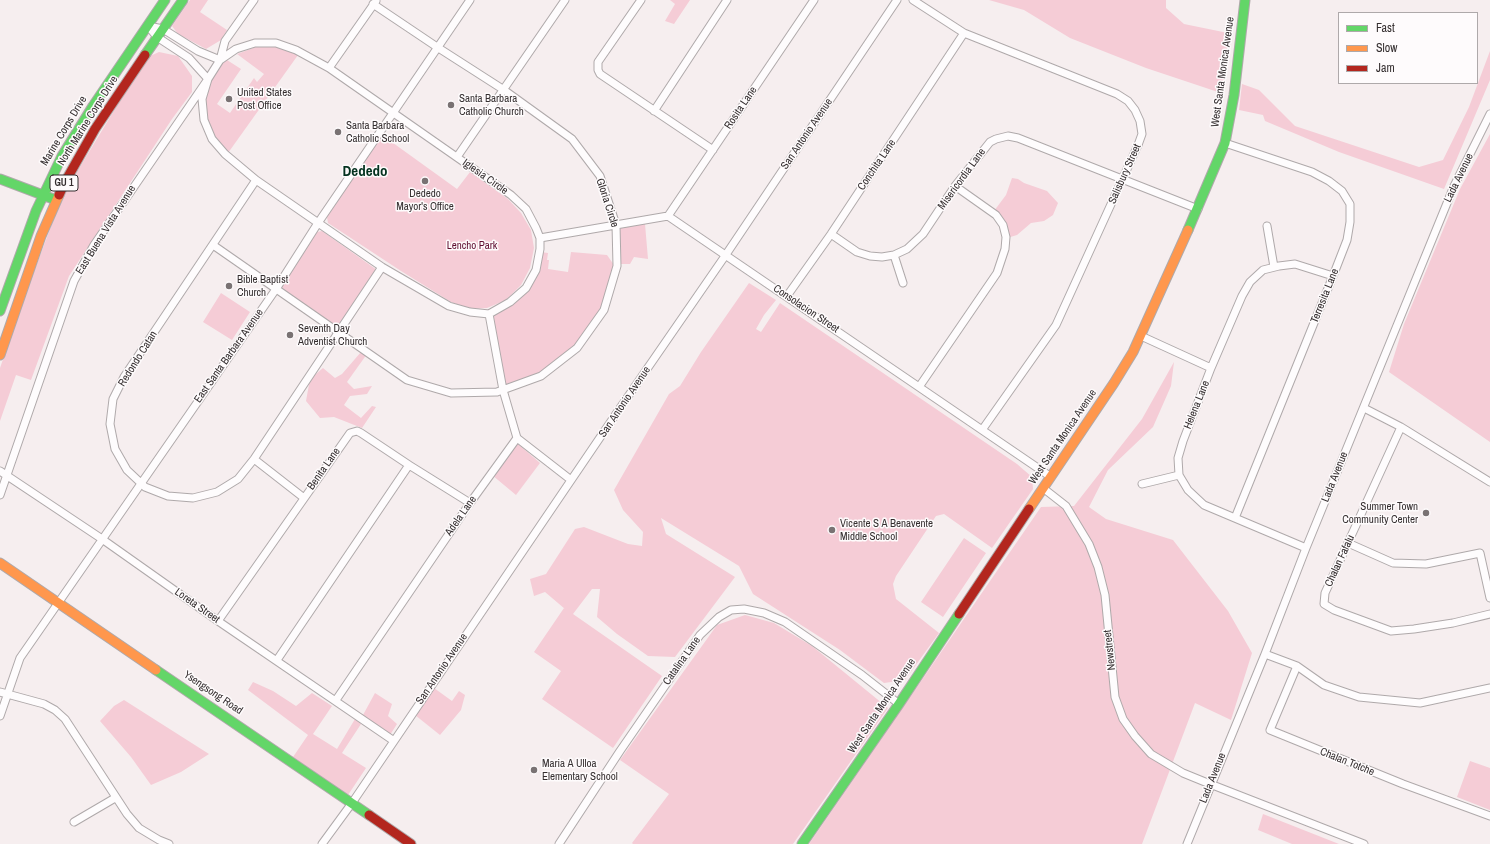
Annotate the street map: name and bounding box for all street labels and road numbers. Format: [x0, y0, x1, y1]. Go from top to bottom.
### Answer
street label: West Santa Monica Avenue [1209, 16, 1237, 128]
street label: North Marine Corps Drive [55, 74, 121, 168]
street label: Rosita Lane [722, 84, 760, 132]
street label: Marine Corps Drive [38, 94, 90, 168]
street label: San Antonio Avenue [778, 96, 836, 172]
street label: Conchita Lane [855, 137, 899, 193]
street label: Salisbury Street [1106, 142, 1144, 206]
street label: Misericordia Lane [935, 146, 989, 212]
street label: Lada Avenue [1441, 151, 1477, 205]
street label: Iglesia Circle [460, 156, 510, 198]
road number: GU 1 [50, 175, 78, 191]
street label: Gloria Circle [593, 177, 621, 229]
street label: East Buena Vista Avenue [73, 183, 139, 277]
street label: Terresita Lane [1308, 267, 1342, 325]
street label: Consolacion Street [771, 282, 841, 336]
street label: East Santa Barbara Avenue [192, 306, 266, 406]
street label: Redondo Catan [116, 329, 160, 389]
street label: San Antonio Avenue [596, 364, 654, 440]
street label: Helena Lane [1181, 379, 1213, 431]
street label: West Santa Monica Avenue [1026, 387, 1100, 487]
street label: Benita Lane [305, 445, 343, 493]
street label: Lada Avenue [1319, 450, 1351, 504]
street label: Adela Lane [443, 494, 479, 538]
street label: Chalan Fafalu [1322, 533, 1358, 589]
street label: Loreta Street [172, 586, 222, 626]
street label: Newstreet [1101, 629, 1119, 671]
street label: San Antonio Avenue [413, 631, 471, 707]
street label: Catalina Lane [660, 634, 704, 688]
street label: West Santa Monica Avenue [845, 656, 919, 756]
street label: Ysengsong Road [181, 668, 245, 718]
street label: Chalan Totche [1318, 745, 1376, 779]
street label: Lada Avenue [1197, 751, 1229, 805]

